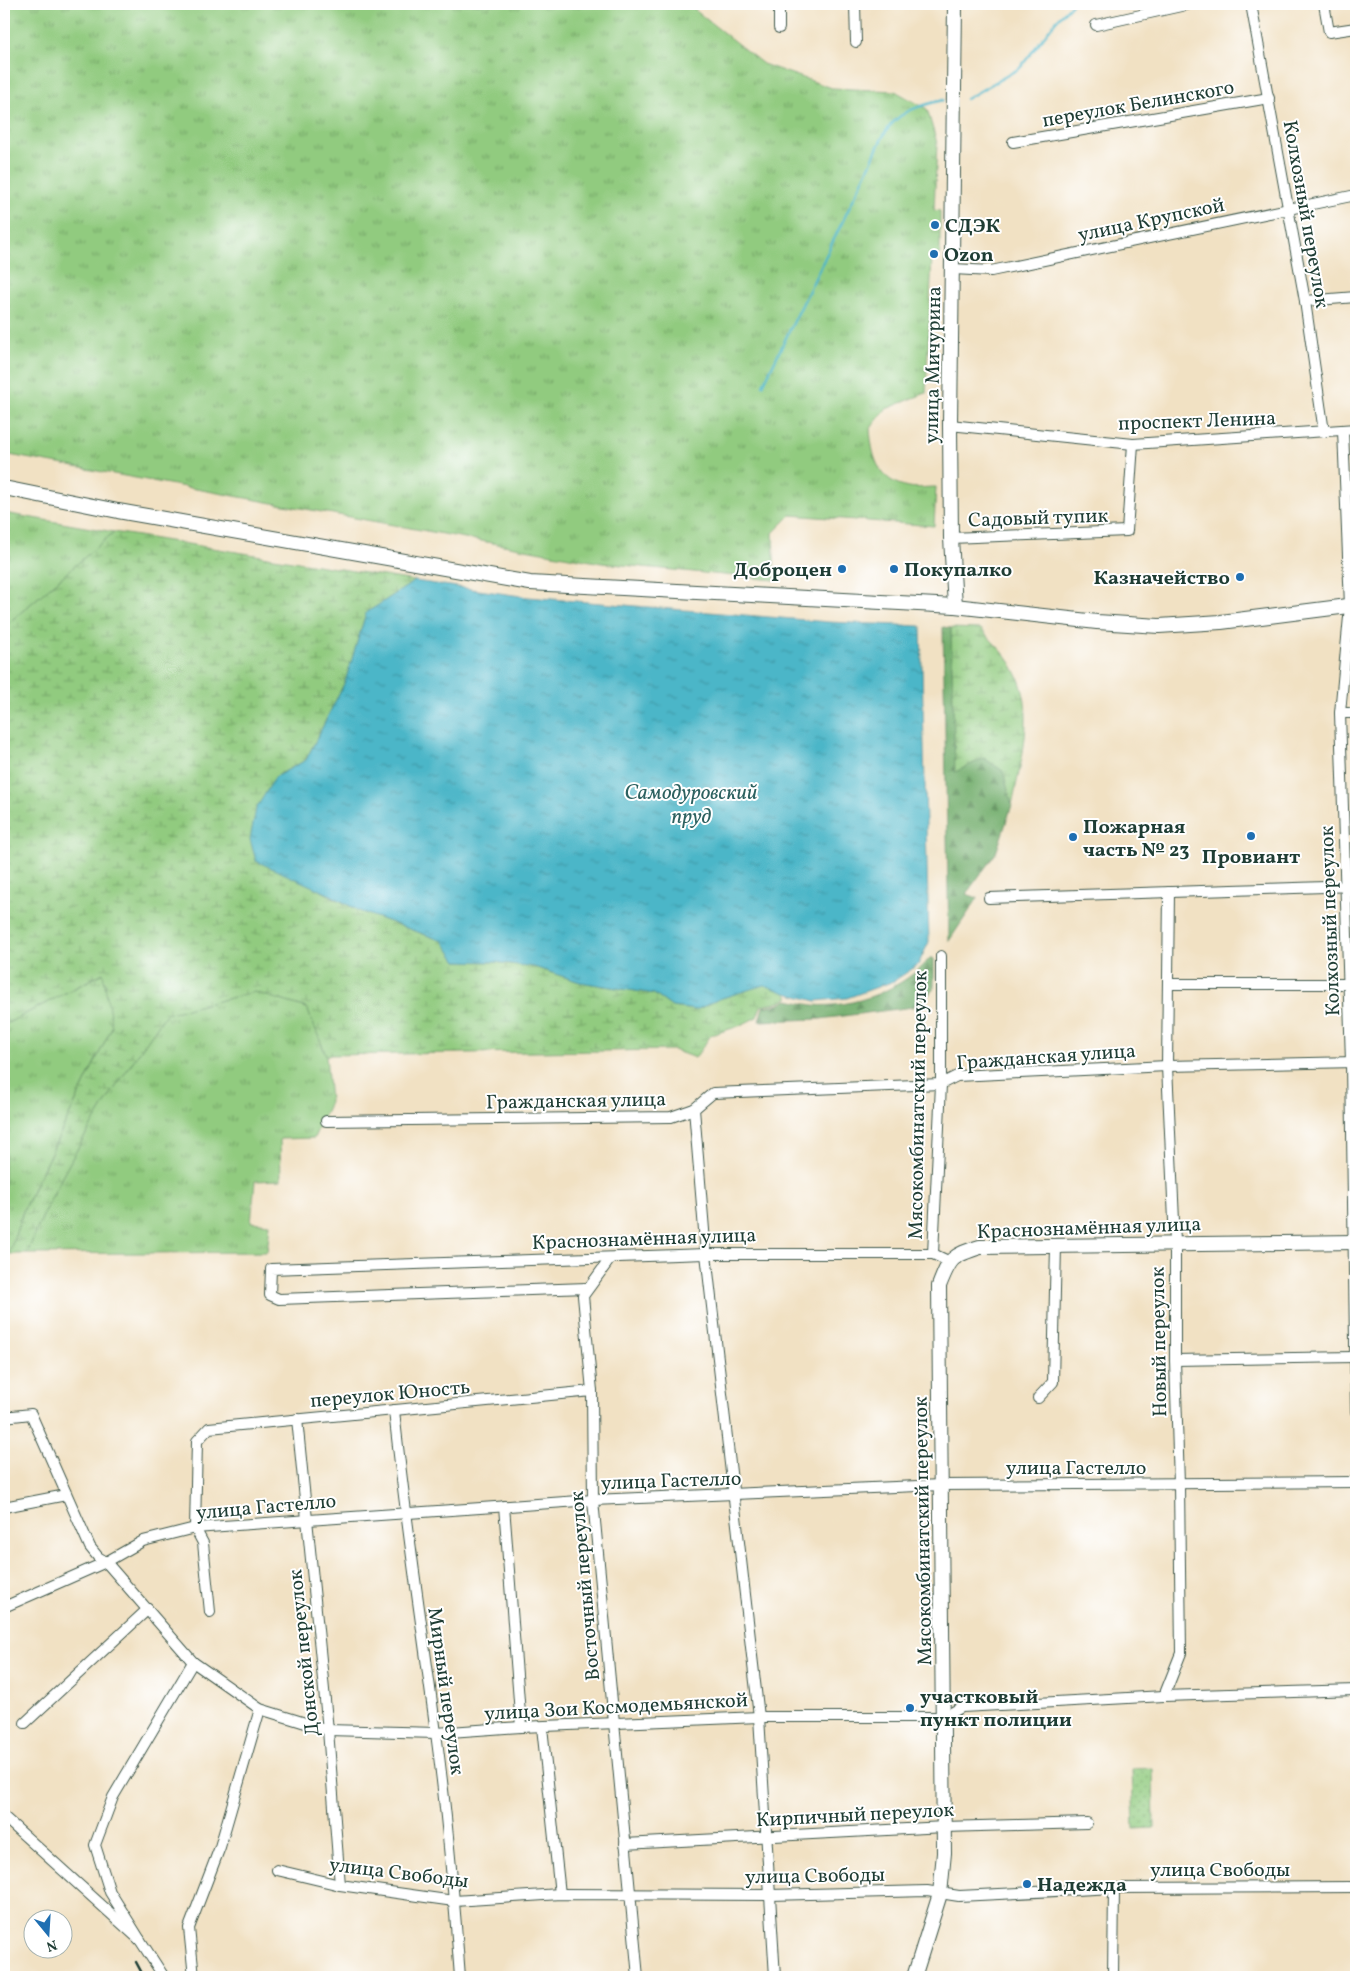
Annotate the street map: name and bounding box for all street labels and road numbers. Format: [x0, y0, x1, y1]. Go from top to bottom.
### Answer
street label: переулок Белинского [1040, 74, 1237, 136]
street label: Колхозный переулок [1275, 118, 1335, 311]
street label: улица Крупской [1076, 192, 1227, 250]
street label: улица Мичурина [919, 286, 949, 444]
street label: проспект Ленина [1118, 405, 1277, 439]
street label: Садовый тупик [967, 503, 1109, 535]
street label: Колхозный переулок [1314, 825, 1348, 1017]
street label: Мясокомбинатский переулок [903, 970, 935, 1240]
street label: Гражданская улица [955, 1038, 1137, 1078]
street label: Гражданская улица [486, 1086, 666, 1118]
street label: Краснознамённая улица [976, 1211, 1202, 1247]
street label: Краснознамённая улица [531, 1222, 757, 1258]
street label: Новый переулок [1145, 1266, 1175, 1417]
street label: переулок Юность [309, 1374, 471, 1416]
street label: Мясокомбинатский переулок [908, 1396, 940, 1666]
street label: улица Гастелло [1006, 1455, 1146, 1483]
street label: улица Гастелло [600, 1466, 742, 1498]
street label: улица Гастелло [195, 1488, 337, 1528]
street label: Восточный переулок [564, 1489, 608, 1682]
street label: Донской переулок [282, 1568, 328, 1738]
street label: Мирный переулок [419, 1606, 471, 1777]
street label: улица Зои Космодемьянской [484, 1687, 749, 1729]
street label: Кирпичный переулок [755, 1797, 955, 1835]
street label: улица Свободы [327, 1852, 470, 1896]
street label: улица Свободы [1150, 1857, 1290, 1885]
street label: улица Свободы [745, 1862, 885, 1892]

